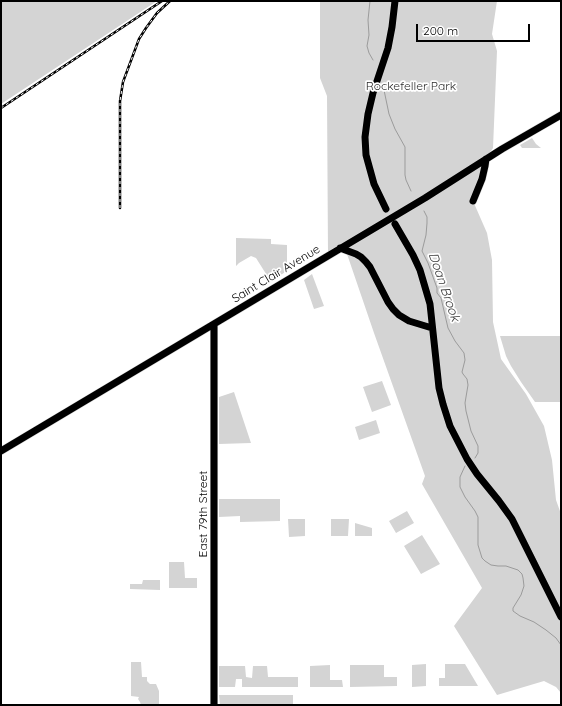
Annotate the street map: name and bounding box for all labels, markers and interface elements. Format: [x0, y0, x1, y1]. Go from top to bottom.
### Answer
scale bar [418, 16, 532, 42]
text: 200 m [423, 23, 458, 38]
park label: Rockefeller Park [366, 79, 456, 93]
street label: Saint Clair Avenue [229, 242, 323, 306]
water label: Doan Brook [425, 250, 463, 324]
street label: East 79th Street [196, 471, 210, 557]

